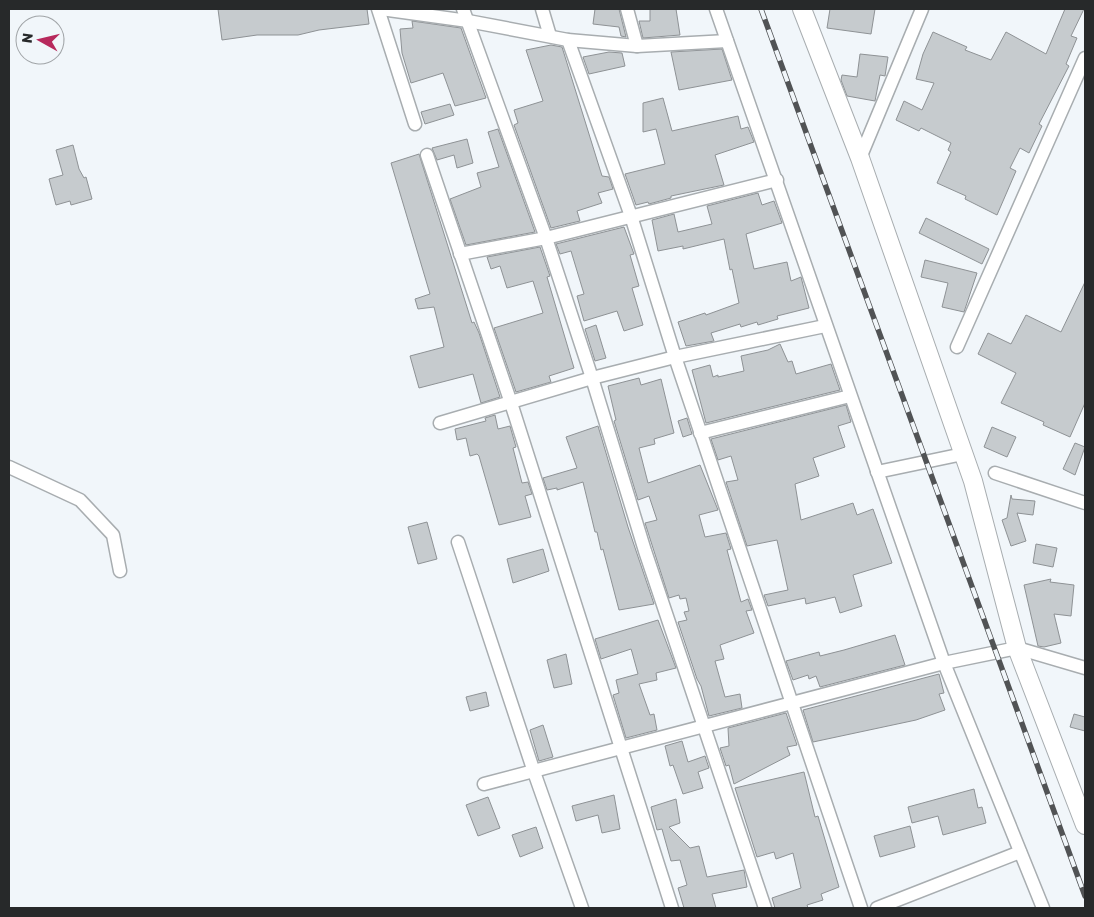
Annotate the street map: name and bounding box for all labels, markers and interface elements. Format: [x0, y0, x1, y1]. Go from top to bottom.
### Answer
north arrow [15, 15, 65, 65]
text: N [19, 32, 37, 44]

